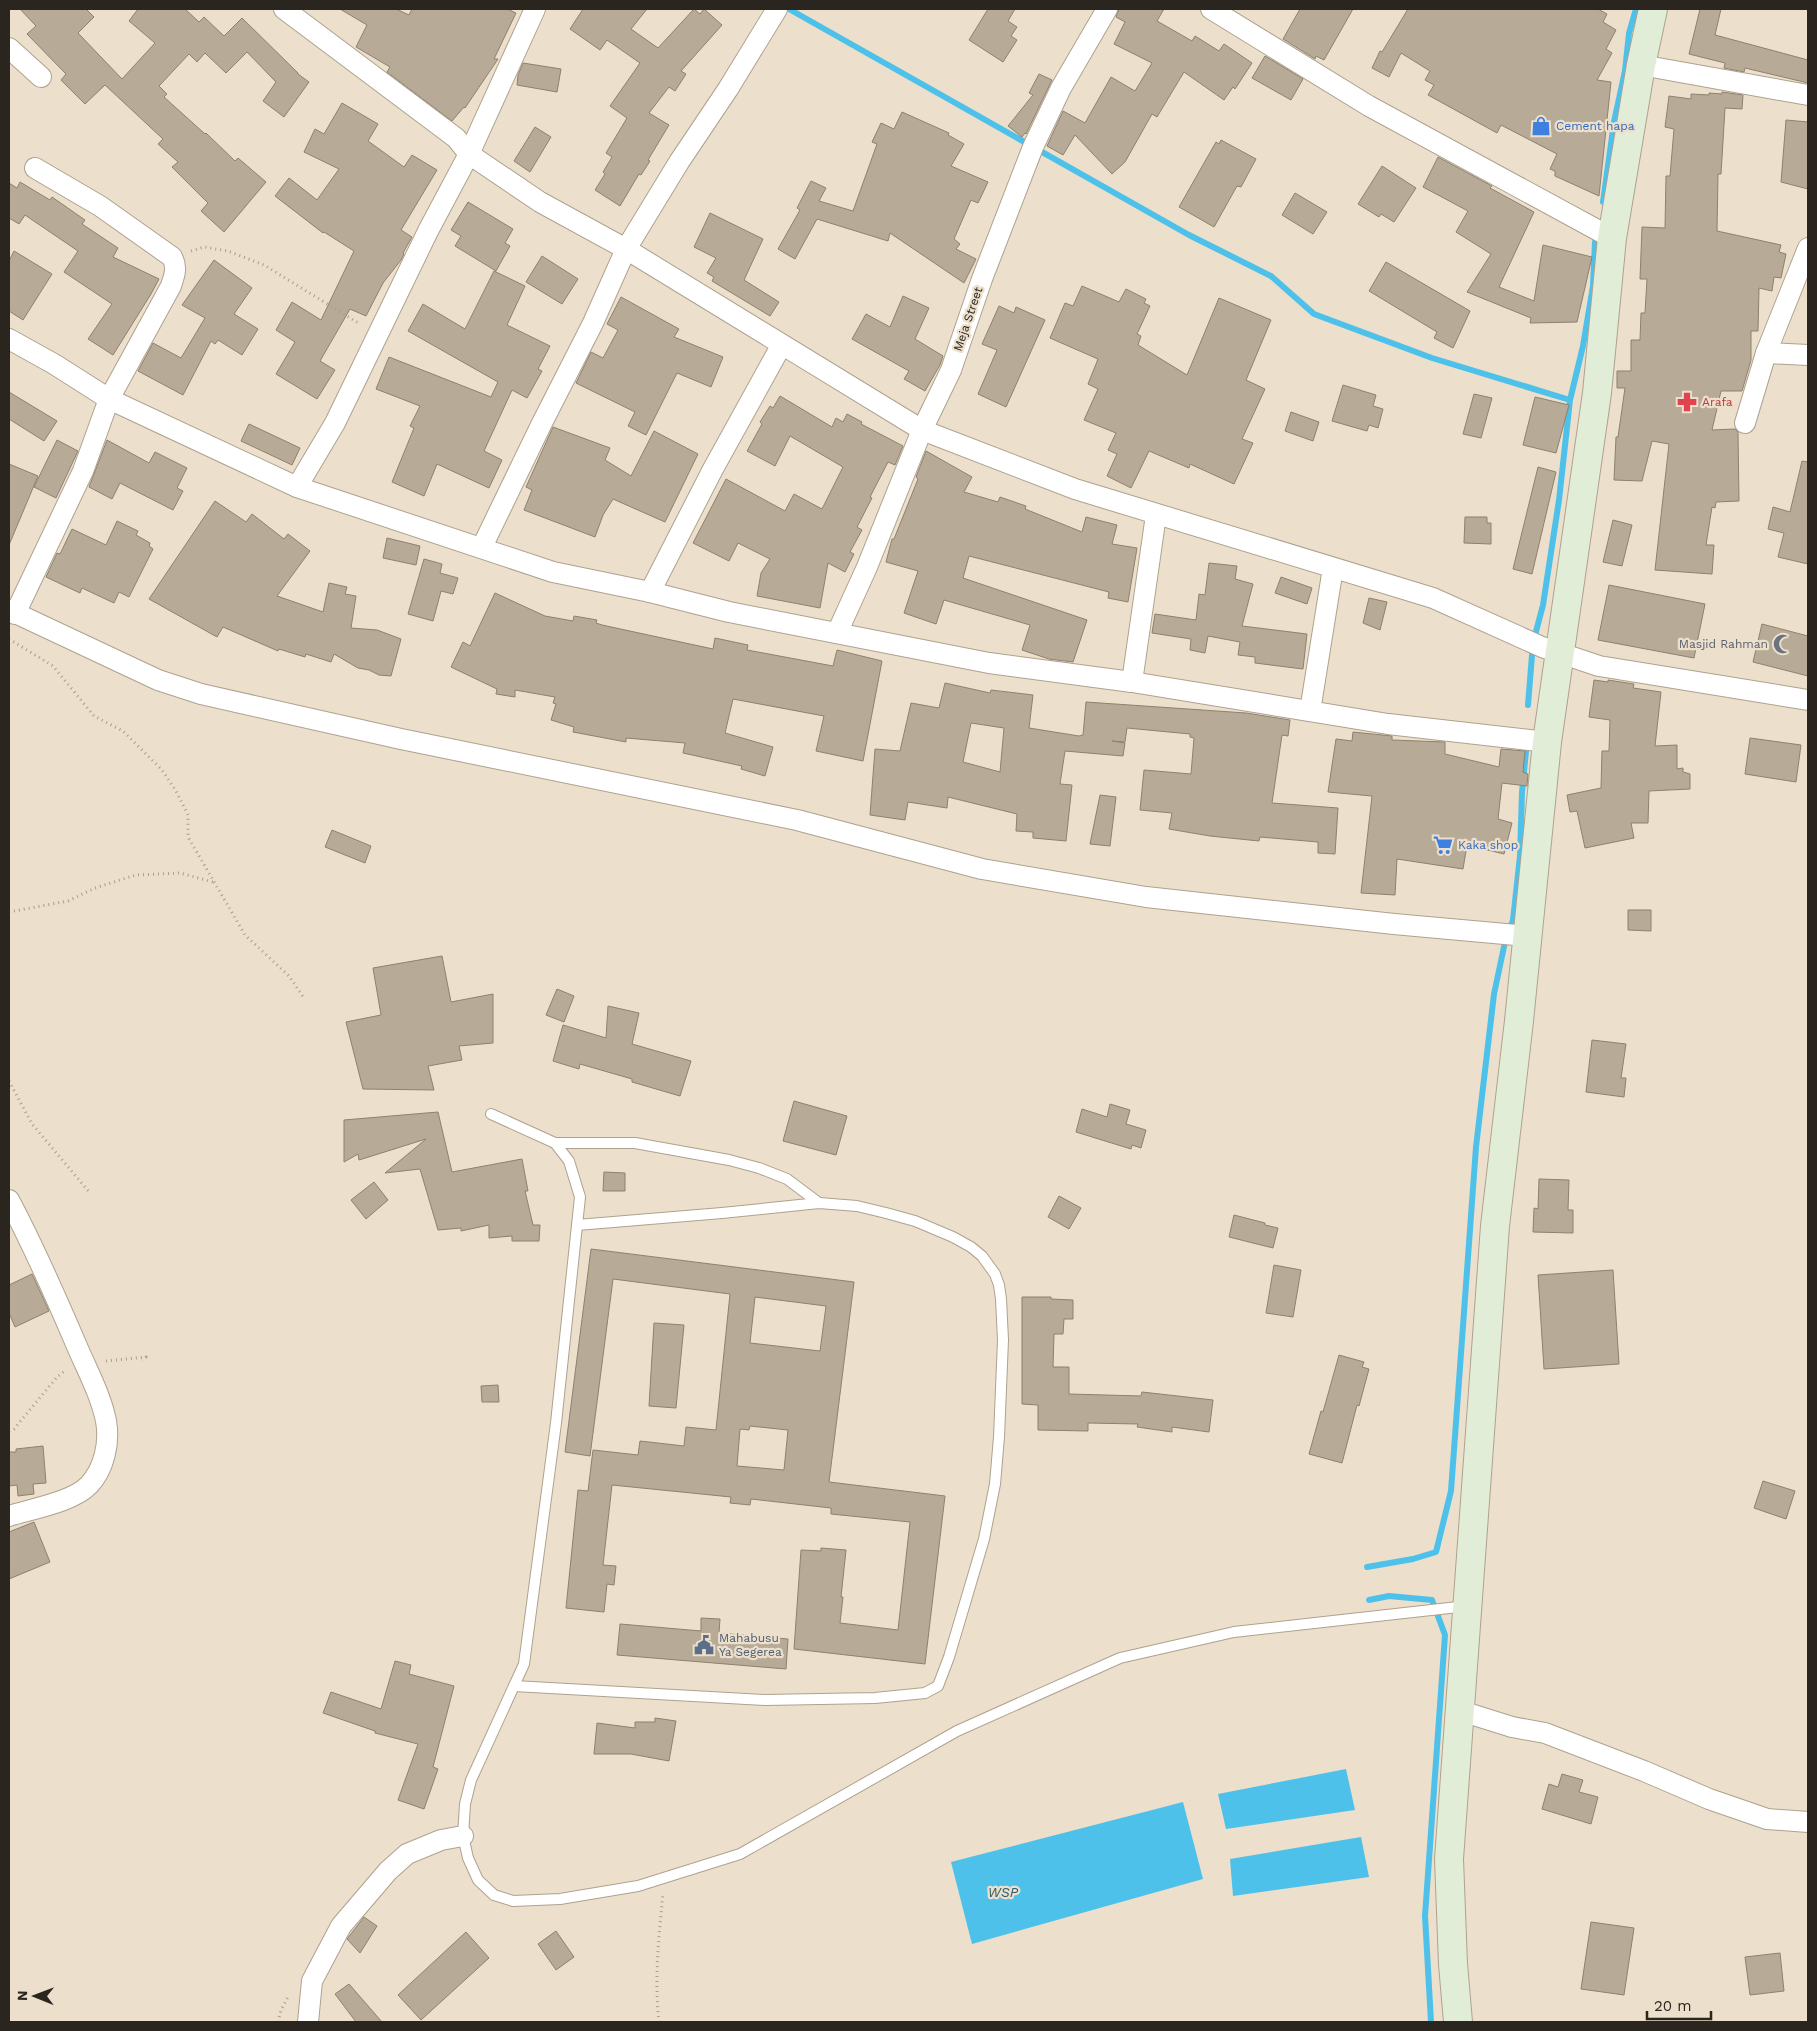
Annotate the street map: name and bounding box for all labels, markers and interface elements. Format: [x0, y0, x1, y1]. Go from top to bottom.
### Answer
shop icon: Cement hapa [1530, 115, 1552, 137]
place label: Cement hapa [1556, 119, 1635, 133]
street label: Meja Street [950, 285, 986, 353]
pharmacy icon: Arafa [1676, 391, 1698, 413]
place label: Arafa [1702, 395, 1733, 409]
mosque icon: Masjid Rahman [1772, 633, 1794, 655]
place label: Masjid Rahman [1679, 637, 1768, 651]
supermarket icon: Kaka shop [1432, 834, 1454, 856]
place label: Kaka shop [1458, 838, 1518, 852]
place label: Mahabusu Ya Segerea [719, 1631, 782, 1659]
public building icon: Mahabusu Ya Segerea [693, 1634, 715, 1656]
water label: WSP [988, 1884, 1019, 1900]
north arrow [10, 1971, 60, 2021]
scale bar [1647, 1988, 1711, 2020]
text: N [14, 1990, 30, 2001]
text: 20 m [1654, 1997, 1692, 2015]

